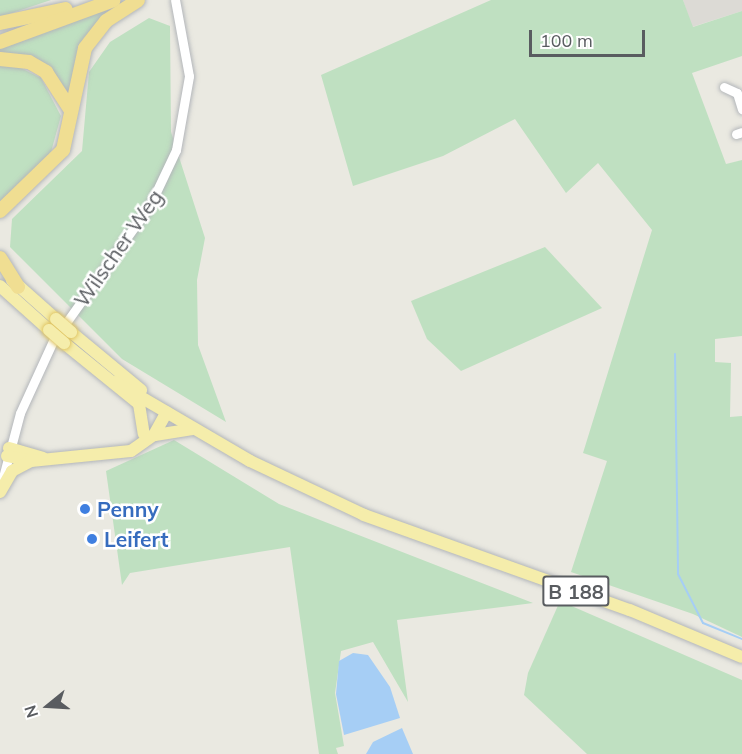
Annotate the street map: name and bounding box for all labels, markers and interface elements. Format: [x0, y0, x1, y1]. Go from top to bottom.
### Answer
scale bar [532, 18, 648, 56]
text: 100 m [540, 29, 593, 52]
street label: Wilscher Weg [68, 185, 168, 311]
place label: Penny [97, 496, 159, 522]
marker: Penny [78, 502, 92, 516]
place label: Leifert [104, 526, 168, 552]
marker: Leifert [85, 532, 99, 546]
road number: B 188 [542, 574, 610, 608]
north arrow [18, 676, 78, 736]
text: N [20, 703, 42, 720]

